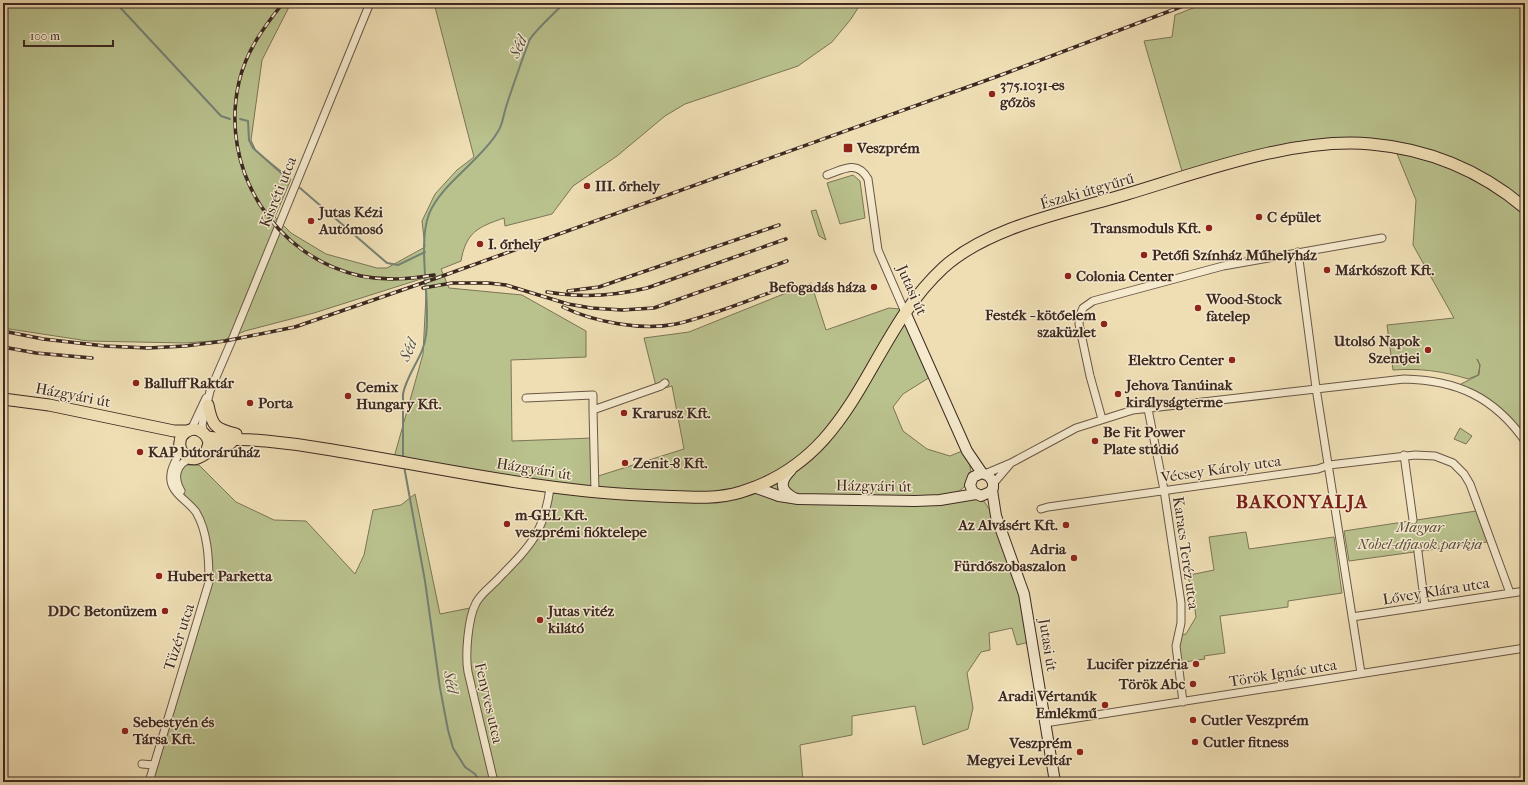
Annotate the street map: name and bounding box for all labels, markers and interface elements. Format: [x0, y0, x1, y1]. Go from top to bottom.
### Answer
scale bar [24, 22, 113, 48]
text: 100 m [30, 29, 60, 43]
water label: Séd [504, 31, 532, 62]
place label: 375.1031-es gőzös [1000, 76, 1065, 111]
marker: 375.1031-es gőzös [987, 89, 997, 99]
place label: Veszprém [856, 139, 920, 157]
marker: Veszprém [842, 142, 854, 154]
street label: Kisréti utca [256, 153, 301, 230]
street label: Északi útgyűrű [1038, 169, 1137, 213]
place label: III. őrhely [595, 177, 661, 195]
marker: III. őrhely [582, 181, 592, 191]
place label: Jutas Kézi Autómosó [317, 203, 384, 238]
place label: C épület [1267, 208, 1322, 226]
marker: C épület [1254, 212, 1264, 222]
marker: Jutas Kézi Autómosó [306, 216, 316, 226]
place label: Transmoduls Kft. [1090, 219, 1201, 237]
marker: Transmoduls Kft. [1204, 223, 1214, 233]
place label: I. őrhely [488, 235, 542, 253]
marker: I. őrhely [475, 239, 485, 249]
place label: Petőfi Színház Műhelyház [1152, 246, 1317, 264]
marker: Petőfi Színház Műhelyház [1139, 250, 1149, 260]
street label: Jutasi út [893, 261, 931, 319]
place label: Márkószoft Kft. [1334, 261, 1434, 279]
marker: Márkószoft Kft. [1322, 265, 1332, 275]
place label: Colonia Center [1076, 267, 1174, 285]
marker: Colonia Center [1063, 271, 1073, 281]
place label: Befogadás háza [769, 278, 867, 296]
marker: Befogadás háza [869, 282, 879, 292]
place label: Wood-Stock fatelep [1205, 290, 1283, 325]
marker: Wood-Stock fatelep [1193, 303, 1203, 313]
place label: Festék - kötőelem szaküzlet [984, 306, 1097, 341]
marker: Festék - kötőelem szaküzlet [1099, 319, 1109, 329]
place label: Utolsó Napok Szentjei [1333, 332, 1421, 367]
water label: Séd [394, 334, 422, 365]
marker: Utolsó Napok Szentjei [1423, 345, 1433, 355]
place label: Elektro Center [1128, 351, 1225, 369]
marker: Elektro Center [1227, 355, 1237, 365]
place label: Balluff Raktár [144, 374, 235, 392]
place label: Jehova Tanúinak királyságterme [1124, 376, 1234, 411]
marker: Balluff Raktár [131, 378, 141, 388]
place label: Cemix Hungary Kft. [356, 378, 442, 413]
street label: Házgyári út [34, 379, 113, 411]
marker: Jehova Tanúinak királyságterme [1113, 389, 1123, 399]
marker: Cemix Hungary Kft. [343, 391, 353, 401]
place label: Porta [258, 394, 294, 412]
marker: Porta [245, 398, 255, 408]
place label: Krarusz Kft. [632, 404, 711, 422]
marker: Krarusz Kft. [619, 408, 629, 418]
place label: Be Fit Power Plate stúdió [1103, 423, 1186, 458]
marker: Be Fit Power Plate stúdió [1090, 436, 1100, 446]
place label: KAP bútoráruház [148, 443, 261, 461]
marker: KAP bútoráruház [135, 447, 145, 457]
street label: Vécsey Károly utca [1159, 452, 1283, 486]
street label: Házgyári út [495, 454, 574, 484]
place label: Zenit-8 Kft. [633, 454, 708, 472]
marker: Zenit-8 Kft. [620, 458, 630, 468]
street label: Házgyári út [836, 476, 913, 496]
district label: BAKONYALJA [1236, 491, 1368, 513]
street label: Karacs Teréz utca [1169, 495, 1203, 612]
place label: m-GEL Kft. veszprémi fióktelepe [514, 506, 648, 541]
place label: Az Alvásért Kft. [957, 516, 1058, 534]
park label: Magyar Nobel-díjasok parkja [1357, 518, 1483, 553]
marker: m-GEL Kft. veszprémi fióktelepe [502, 519, 512, 529]
marker: Az Alvásért Kft. [1061, 520, 1071, 530]
place label: Adria Fürdőszobaszalon [953, 540, 1067, 575]
marker: Adria Fürdőszobaszalon [1069, 553, 1079, 563]
place label: Hubert Parketta [167, 567, 273, 585]
marker: Hubert Parketta [154, 571, 164, 581]
street label: Lővey Klára utca [1381, 574, 1492, 608]
street label: Tüzér utca [160, 600, 199, 673]
place label: DDC Betonüzem [47, 602, 158, 620]
place label: Jutas vitéz kilátó [546, 602, 615, 637]
marker: DDC Betonüzem [160, 606, 170, 616]
marker: Jutas vitéz kilátó [535, 615, 545, 625]
street label: Jutasi út [1035, 616, 1061, 673]
place label: Lucifer pizzéria [1087, 655, 1189, 673]
street label: Török Ignác utca [1228, 655, 1339, 690]
marker: Lucifer pizzéria [1191, 659, 1201, 669]
street label: Fenyves utca [471, 661, 507, 746]
water label: Séd [440, 668, 463, 697]
place label: Török Abc [1118, 675, 1185, 693]
marker: Török Abc [1188, 679, 1198, 689]
place label: Aradi Vértanúk Emlékmű [997, 687, 1098, 722]
marker: Aradi Vértanúk Emlékmű [1100, 700, 1110, 710]
place label: Cutler Veszprém [1201, 711, 1309, 729]
place label: Sebestyén és Társa Kft. [132, 713, 215, 748]
marker: Cutler Veszprém [1188, 715, 1198, 725]
marker: Sebestyén és Társa Kft. [120, 726, 130, 736]
place label: Cutler fitness [1203, 733, 1289, 751]
place label: Veszprém Megyei Levéltár [966, 734, 1073, 769]
marker: Cutler fitness [1190, 737, 1200, 747]
marker: Veszprém Megyei Levéltár [1075, 747, 1085, 757]

